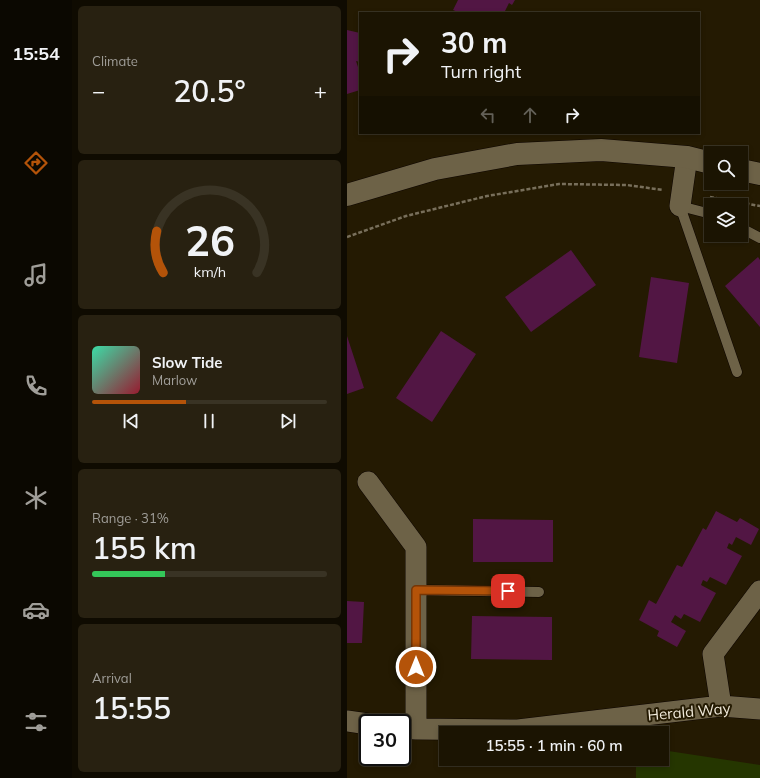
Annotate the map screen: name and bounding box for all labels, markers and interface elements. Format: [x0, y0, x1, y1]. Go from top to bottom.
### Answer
text: 30 m [441, 25, 507, 60]
icon: right [375, 28, 427, 80]
text: 15:54 [12, 42, 60, 65]
text: Climate [92, 53, 138, 69]
text: Turn right [441, 60, 521, 83]
text: 20.5° [173, 72, 246, 110]
text: − [92, 77, 105, 105]
text: + [314, 77, 327, 105]
icon: left [477, 104, 499, 126]
icon: ahead [519, 104, 541, 126]
icon: right [561, 104, 583, 126]
map controls [704, 146, 748, 242]
button: search [704, 146, 748, 190]
icon: directions [22, 149, 50, 177]
button: layers [704, 198, 748, 242]
text: 26 [185, 213, 234, 265]
icon: music [22, 261, 50, 289]
text: km/h [193, 262, 226, 280]
text: Slow Tide [152, 353, 222, 372]
icon: phone [22, 372, 50, 400]
text: Marlow [152, 372, 197, 388]
icon: previous [120, 410, 142, 432]
icon: pause [198, 410, 220, 432]
icon: next [277, 410, 299, 432]
icon: climate [22, 484, 50, 512]
text: Range · 31% [92, 510, 169, 526]
text: 155 km [92, 529, 197, 567]
pin [491, 574, 525, 608]
icon: arrive [497, 580, 519, 602]
icon: car [22, 596, 50, 624]
position arrow [395, 646, 437, 688]
text: Arrival [92, 670, 132, 686]
text: 15:55 [92, 689, 171, 727]
street label: Herald Way [647, 698, 731, 725]
icon: filters [22, 708, 50, 736]
speed limit sign: 30 [359, 714, 411, 766]
text: 15:55 · 1 min · 60 m [485, 736, 623, 755]

